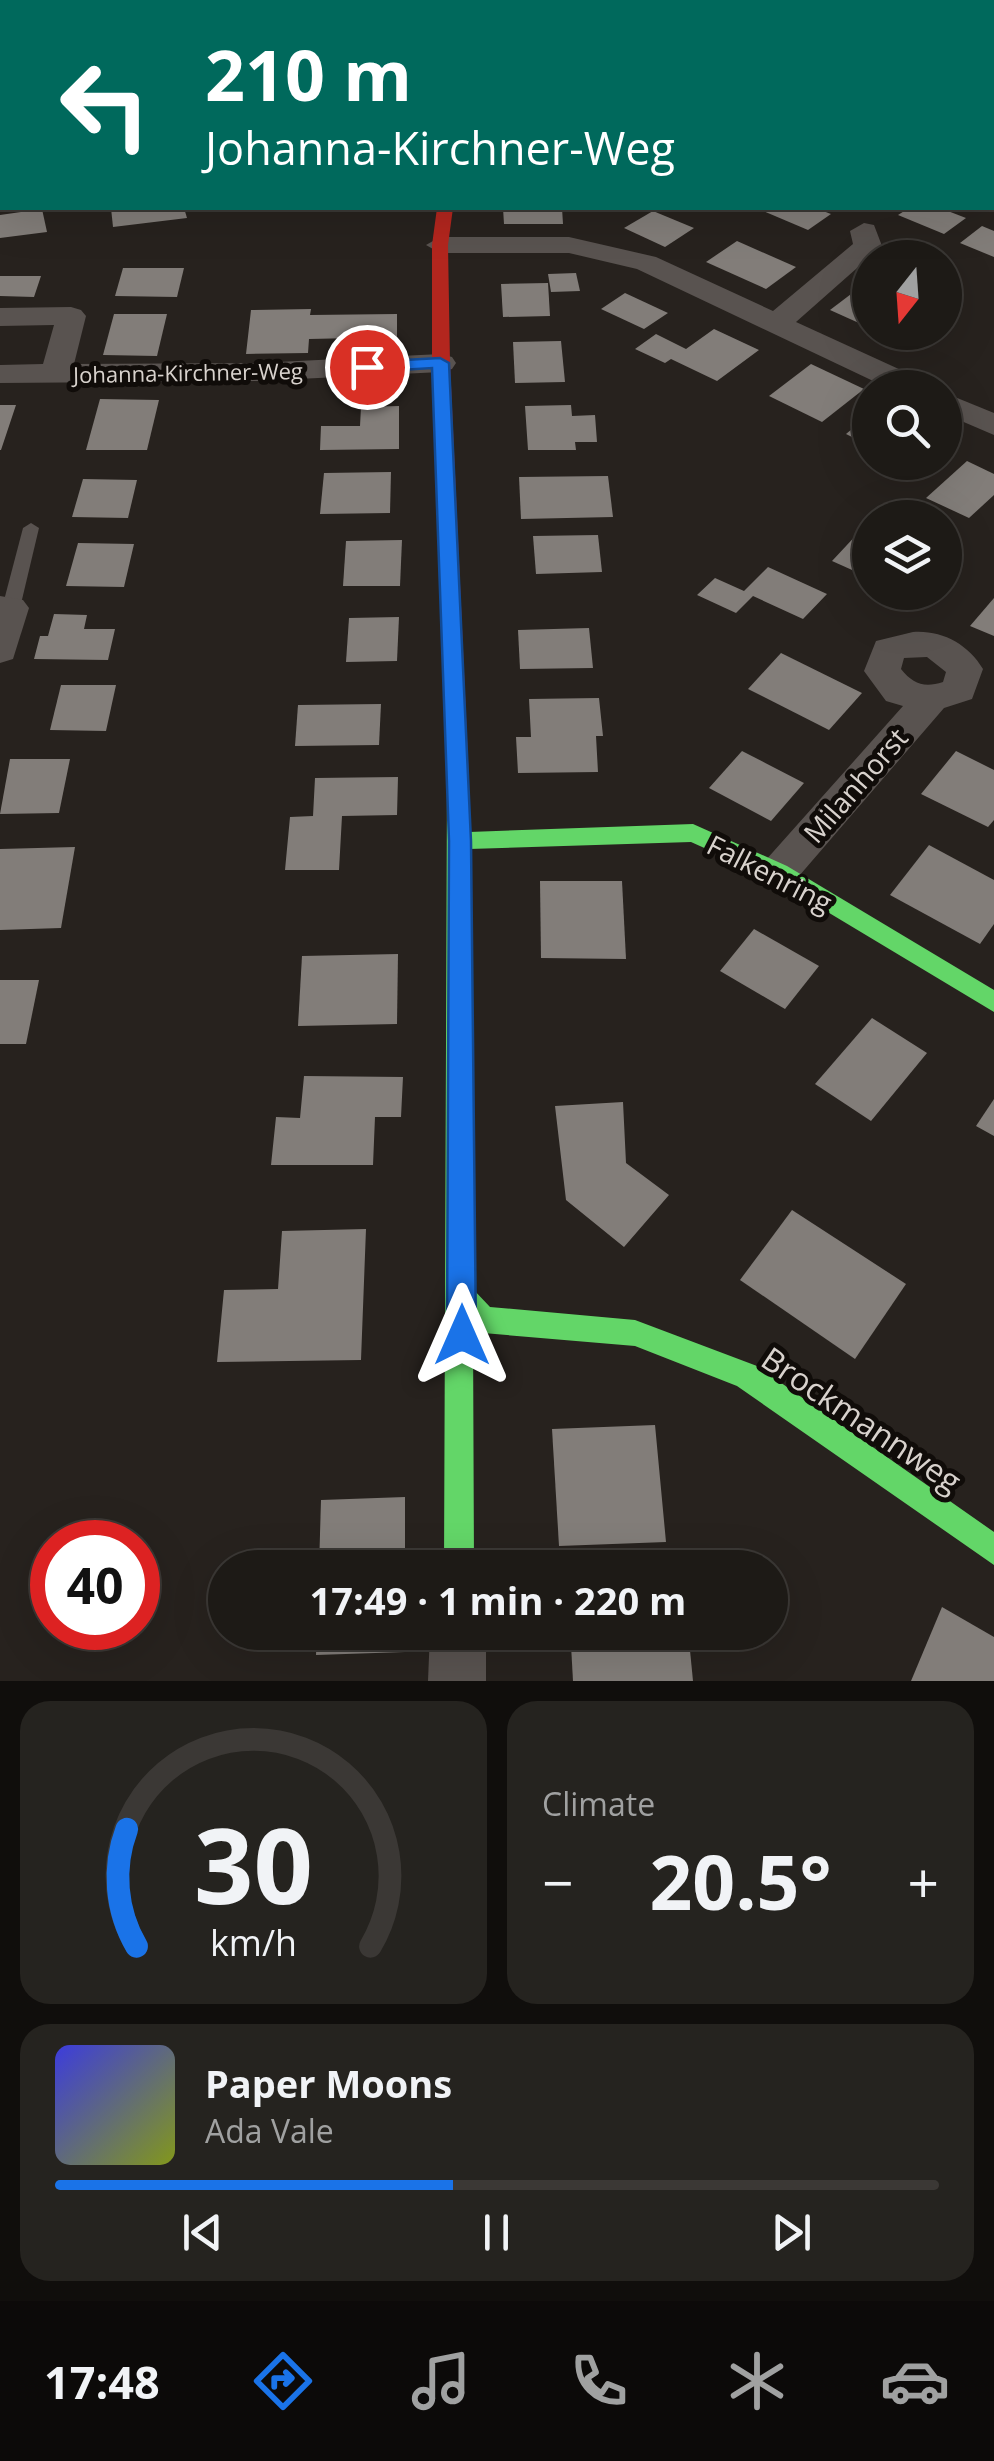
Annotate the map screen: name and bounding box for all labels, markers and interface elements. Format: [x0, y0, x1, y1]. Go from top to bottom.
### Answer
text: 210 m [205, 26, 412, 122]
icon: left [40, 40, 170, 170]
text: Johanna-Kirchner-Weg [205, 117, 675, 178]
north arrow [852, 240, 962, 350]
map controls [852, 240, 962, 610]
pin [325, 325, 410, 410]
icon: arrive [340, 340, 395, 395]
street label: Johanna-Kirchner-Weg [71, 355, 303, 389]
button: search [852, 370, 962, 480]
button: layers [852, 500, 962, 610]
street label: Milanhorst [794, 719, 916, 851]
street label: Falkenring [701, 825, 839, 921]
position arrow [410, 1283, 514, 1387]
street label: Brockmannweg [754, 1336, 970, 1502]
speed limit sign: 40 [30, 1520, 160, 1650]
text: 17:49 · 1 min · 220 m [310, 1574, 686, 1626]
text: Climate [542, 1782, 655, 1825]
text: 30 [194, 1793, 313, 1934]
text: 20.5° [649, 1830, 832, 1932]
text: − [542, 1844, 573, 1919]
text: + [908, 1844, 939, 1919]
text: km/h [210, 1918, 297, 1966]
text: Paper Moons [205, 2057, 452, 2109]
text: Ada Vale [205, 2109, 334, 2152]
icon: previous [175, 2205, 230, 2260]
icon: pause [469, 2205, 524, 2260]
icon: next [764, 2205, 819, 2260]
icon: directions [248, 2346, 318, 2416]
icon: music [406, 2346, 476, 2416]
icon: phone [564, 2346, 634, 2416]
icon: climate [722, 2346, 792, 2416]
icon: car [880, 2346, 950, 2416]
text: 17:48 [44, 2351, 160, 2412]

